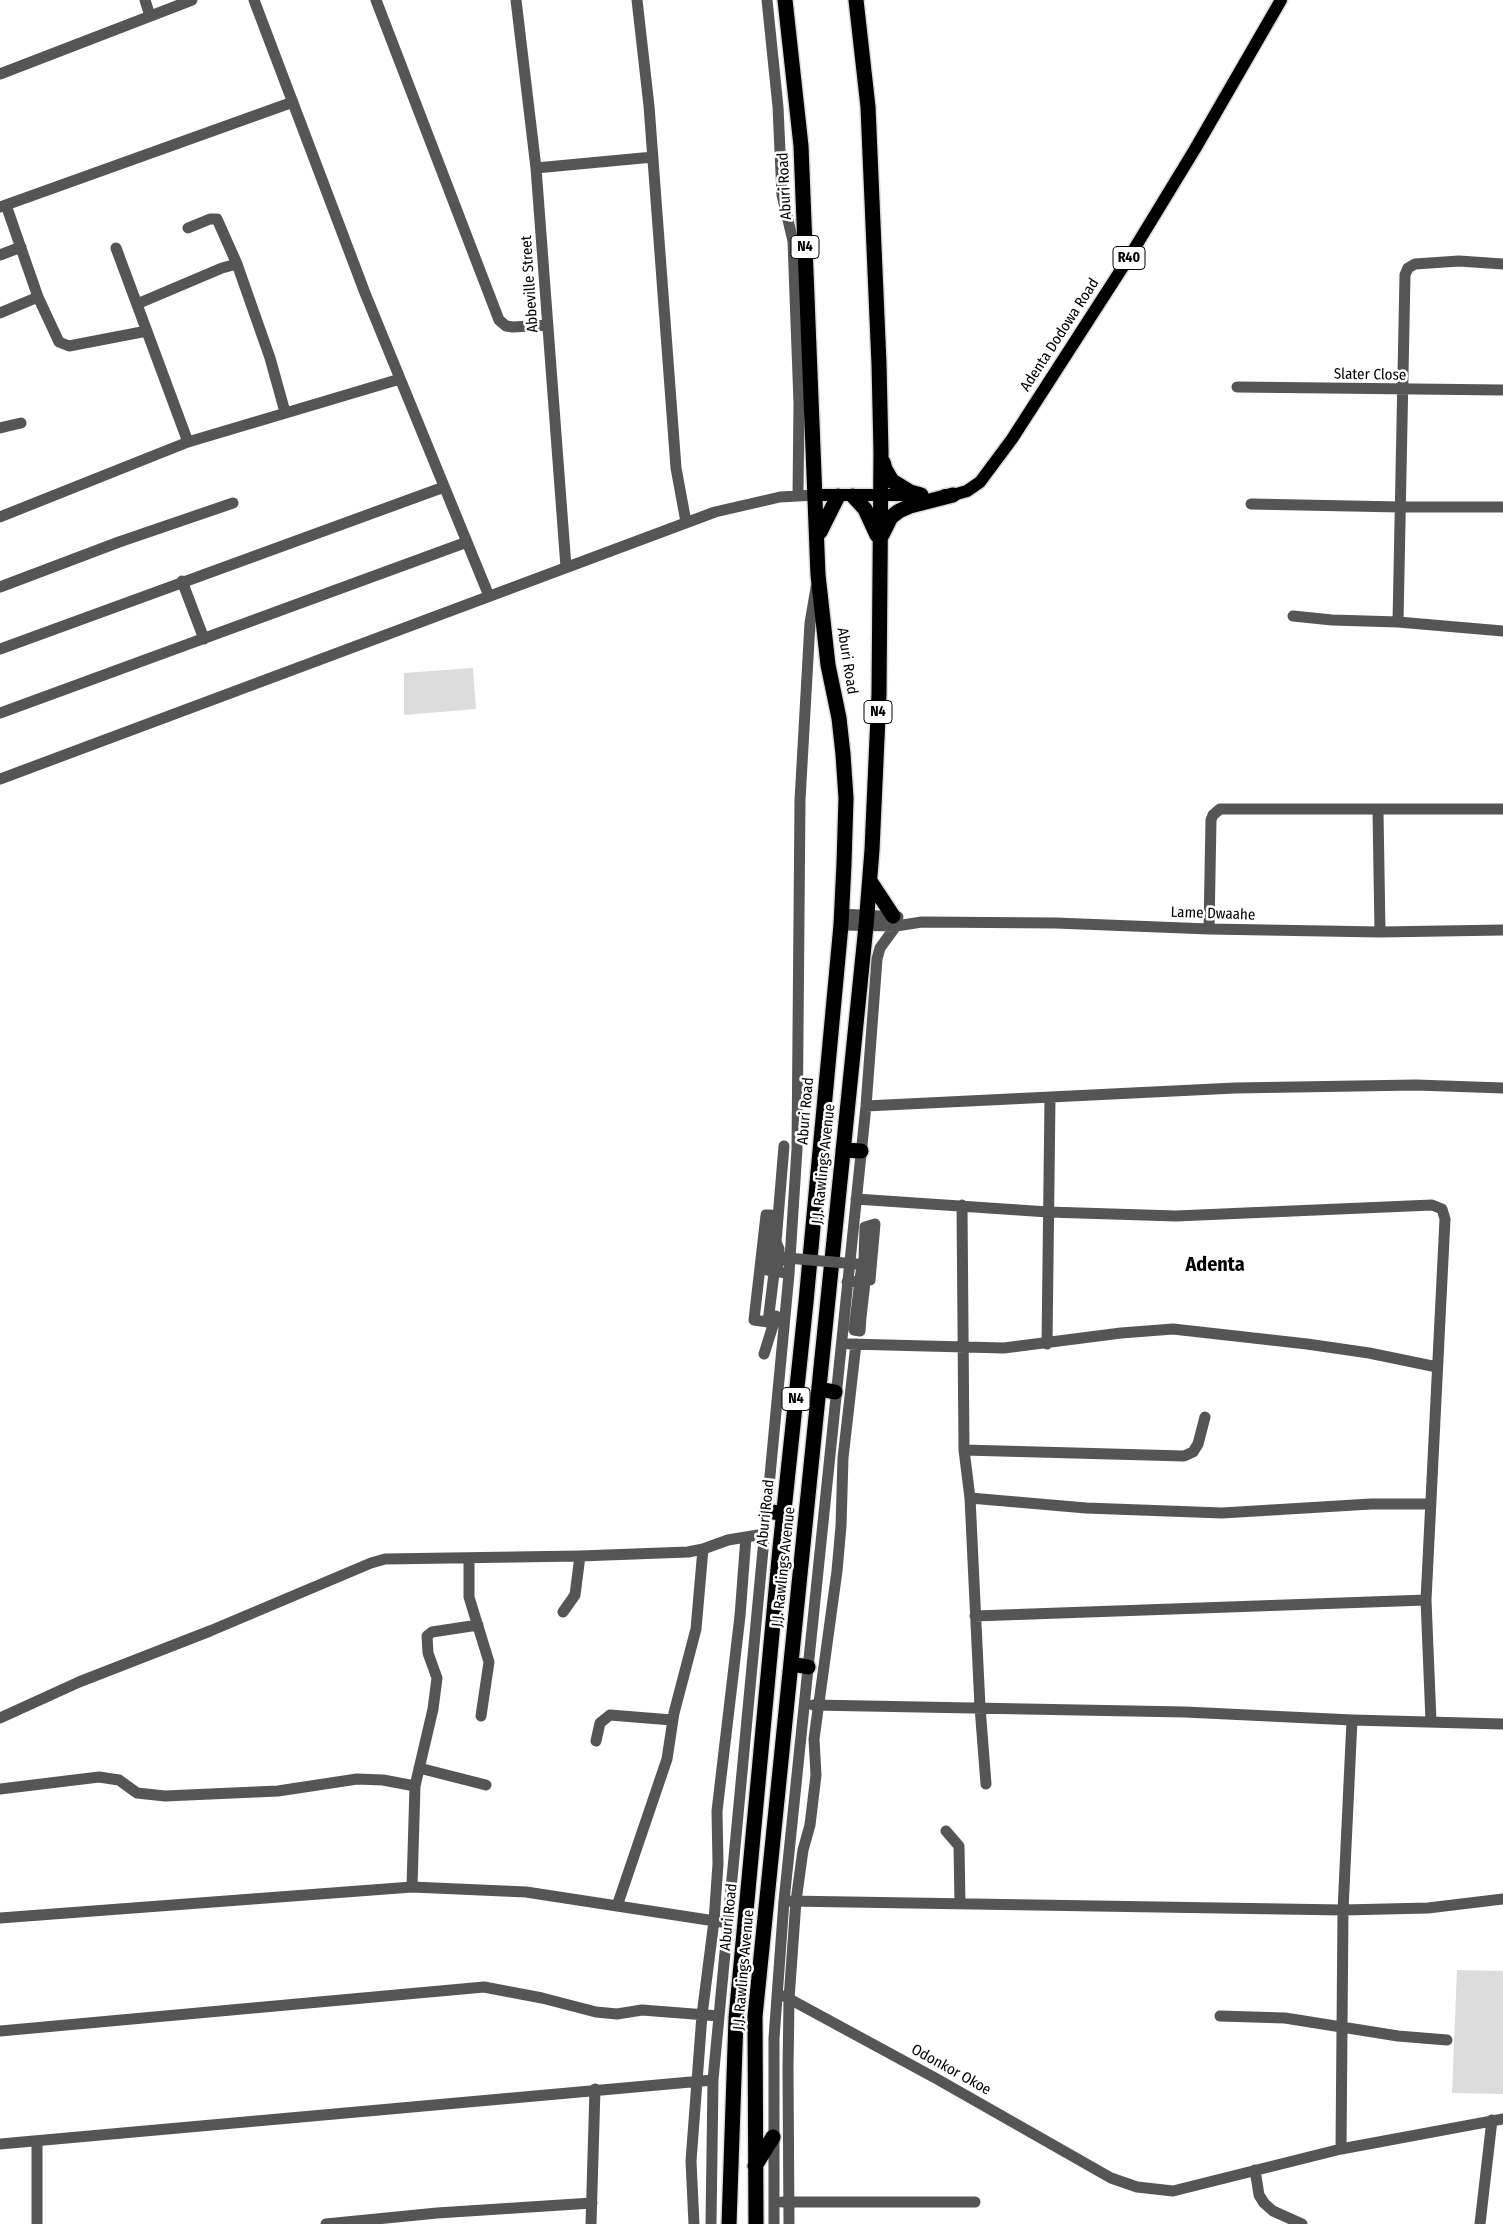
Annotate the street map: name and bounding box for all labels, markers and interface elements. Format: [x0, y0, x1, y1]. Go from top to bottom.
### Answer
street label: Aburi Road [774, 152, 796, 220]
street label: Abbeville Street [518, 235, 542, 333]
road number: N4 [791, 236, 819, 258]
road number: R40 [1113, 247, 1145, 270]
street label: Adenta Dodowa Road [1017, 275, 1103, 395]
street label: Slater Close [1334, 365, 1406, 385]
street label: Aburi Road [833, 626, 861, 696]
road number: N4 [864, 700, 892, 724]
street label: Lame Dwaahe [1170, 904, 1256, 924]
street label: Aburi Road [794, 1077, 818, 1145]
street label: J.J. Rawlings Avenue [809, 1103, 839, 1225]
district label: Adenta [1185, 1253, 1245, 1277]
road number: N4 [782, 1388, 810, 1410]
street label: Aburi Road [754, 1479, 778, 1547]
street label: J.J. Rawlings Avenue [769, 1506, 799, 1628]
street label: Aburi Road [717, 1883, 741, 1951]
street label: J.J. Rawlings Avenue [730, 1909, 758, 2031]
street label: Odonkor Okoe [908, 2041, 994, 2099]

